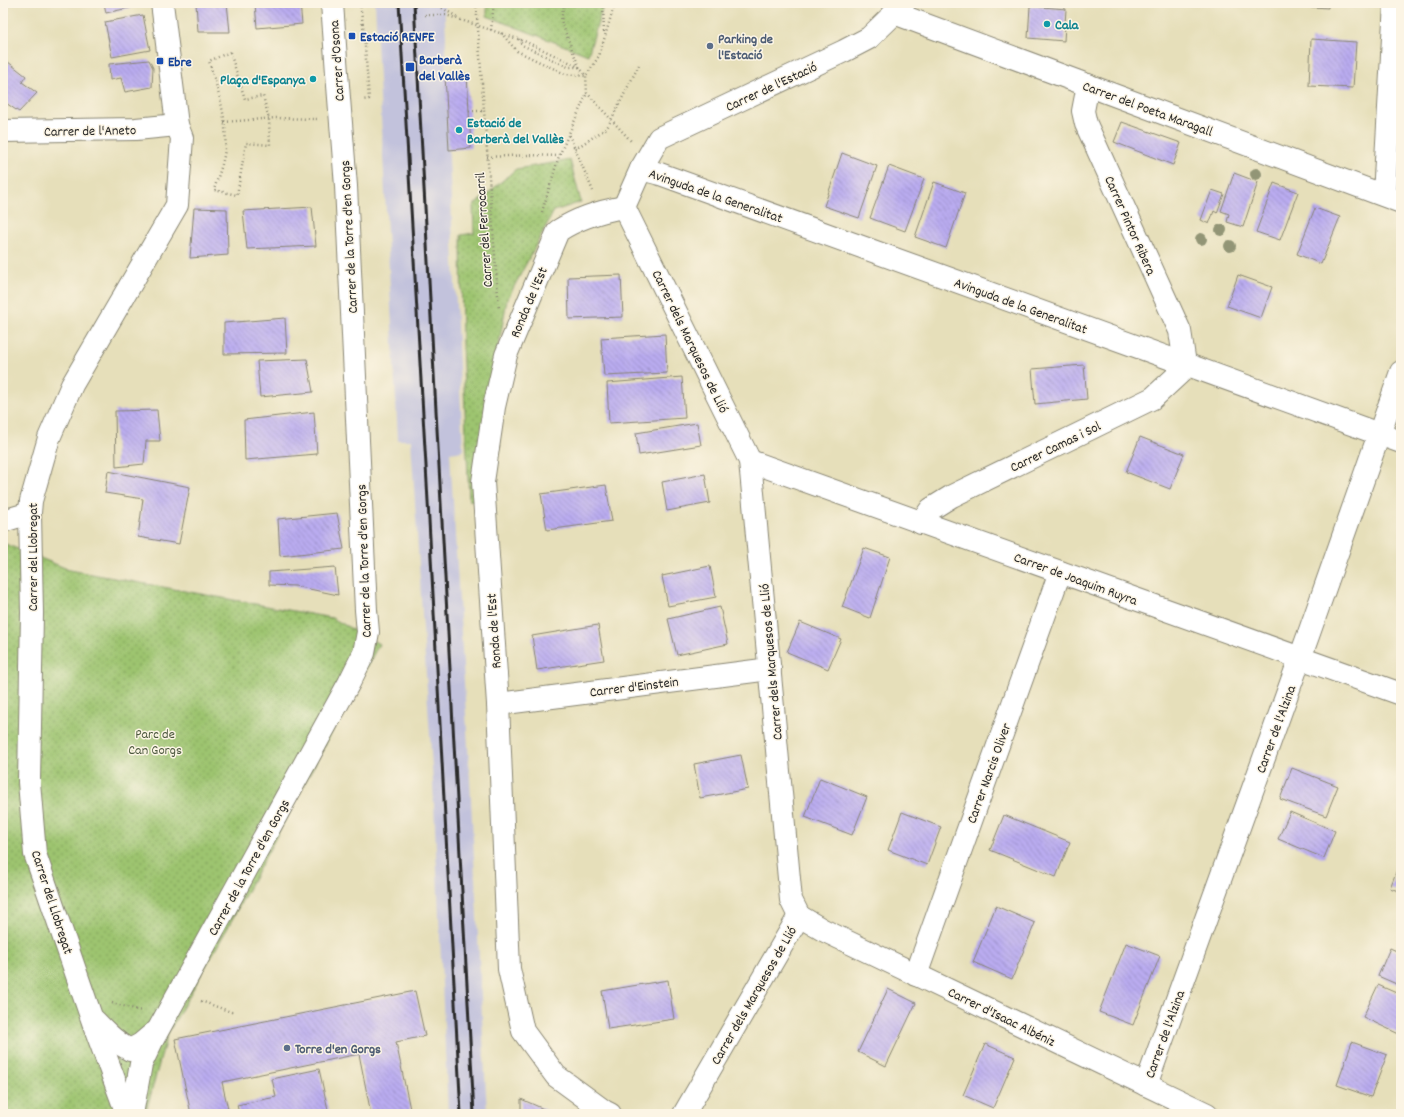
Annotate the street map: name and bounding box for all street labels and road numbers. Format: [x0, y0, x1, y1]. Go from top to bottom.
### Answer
street label: Carrer d'Osona [325, 19, 351, 102]
street label: Carrer de l'Estació [723, 58, 821, 118]
street label: Carrer del Poeta Maragall [1079, 77, 1216, 143]
street label: Carrer de l'Aneto [44, 121, 136, 143]
street label: Carrer de la Torre d'en Gorgs [336, 160, 364, 314]
street label: Avinguda de la Generalitat [646, 165, 785, 229]
street label: Carrer del Ferrocarril [471, 171, 499, 288]
street label: Carrer Pintor Ribera [1098, 173, 1160, 279]
street label: Ronda de l'Est [506, 264, 554, 341]
street label: Carrer dels Marquesos de Llió [646, 267, 733, 417]
street label: Avinguda de la Generalitat [951, 273, 1090, 340]
street label: Carrer Camas i Sol [1007, 417, 1105, 478]
street label: Carrer de la Torre d'en Gorgs [352, 484, 378, 638]
street label: Carrer del Llobregat [24, 503, 44, 611]
street label: Carrer de Joaquim Ruyra [1011, 548, 1140, 612]
street label: Carrer dels Marquesos de Llió [755, 583, 789, 741]
street label: Ronda de l'Est [482, 593, 508, 669]
street label: Carrer d'Einstein [589, 673, 680, 703]
street label: Carrer de l'Alzina [1252, 682, 1302, 776]
street label: Carrer Narcis Oliver [962, 720, 1018, 827]
street label: Carrer de la Torre d'en Gorgs [204, 796, 296, 940]
street label: Carrer del Llobregat [25, 848, 77, 957]
street label: Carrer dels Marquesos de Llió [707, 923, 803, 1069]
street label: Carrer d'Isaac Albéniz [944, 983, 1059, 1053]
street label: Carrer de l'Alzina [1141, 987, 1191, 1081]

